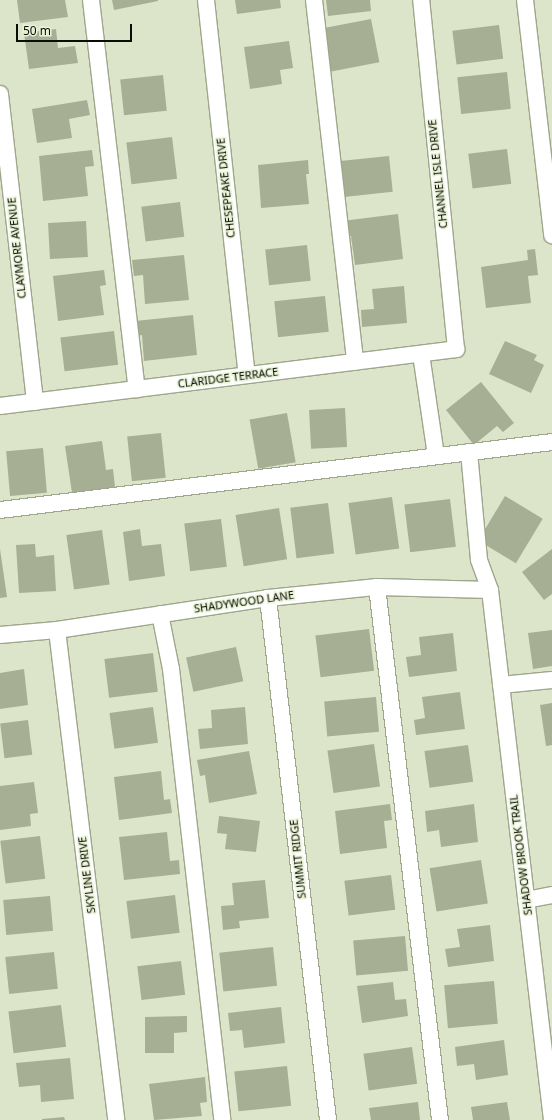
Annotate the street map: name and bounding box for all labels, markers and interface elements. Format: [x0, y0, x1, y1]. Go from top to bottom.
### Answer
scale bar [18, 16, 134, 42]
text: 50 m [23, 22, 51, 39]
street label: CHANNEL ISLE DRIVE [426, 119, 450, 229]
street label: CHESEPEAKE DRIVE [214, 137, 238, 239]
street label: CLAYMORE AVENUE [5, 197, 29, 299]
street label: CLARIDGE TERRACE [177, 365, 279, 391]
street label: SHADYWOOD LANE [193, 588, 295, 616]
street label: SHADOW BROOK TRAIL [507, 794, 535, 916]
street label: SUMMIT RIDGE [287, 819, 309, 899]
street label: SKYLINE DRIVE [76, 836, 98, 914]

